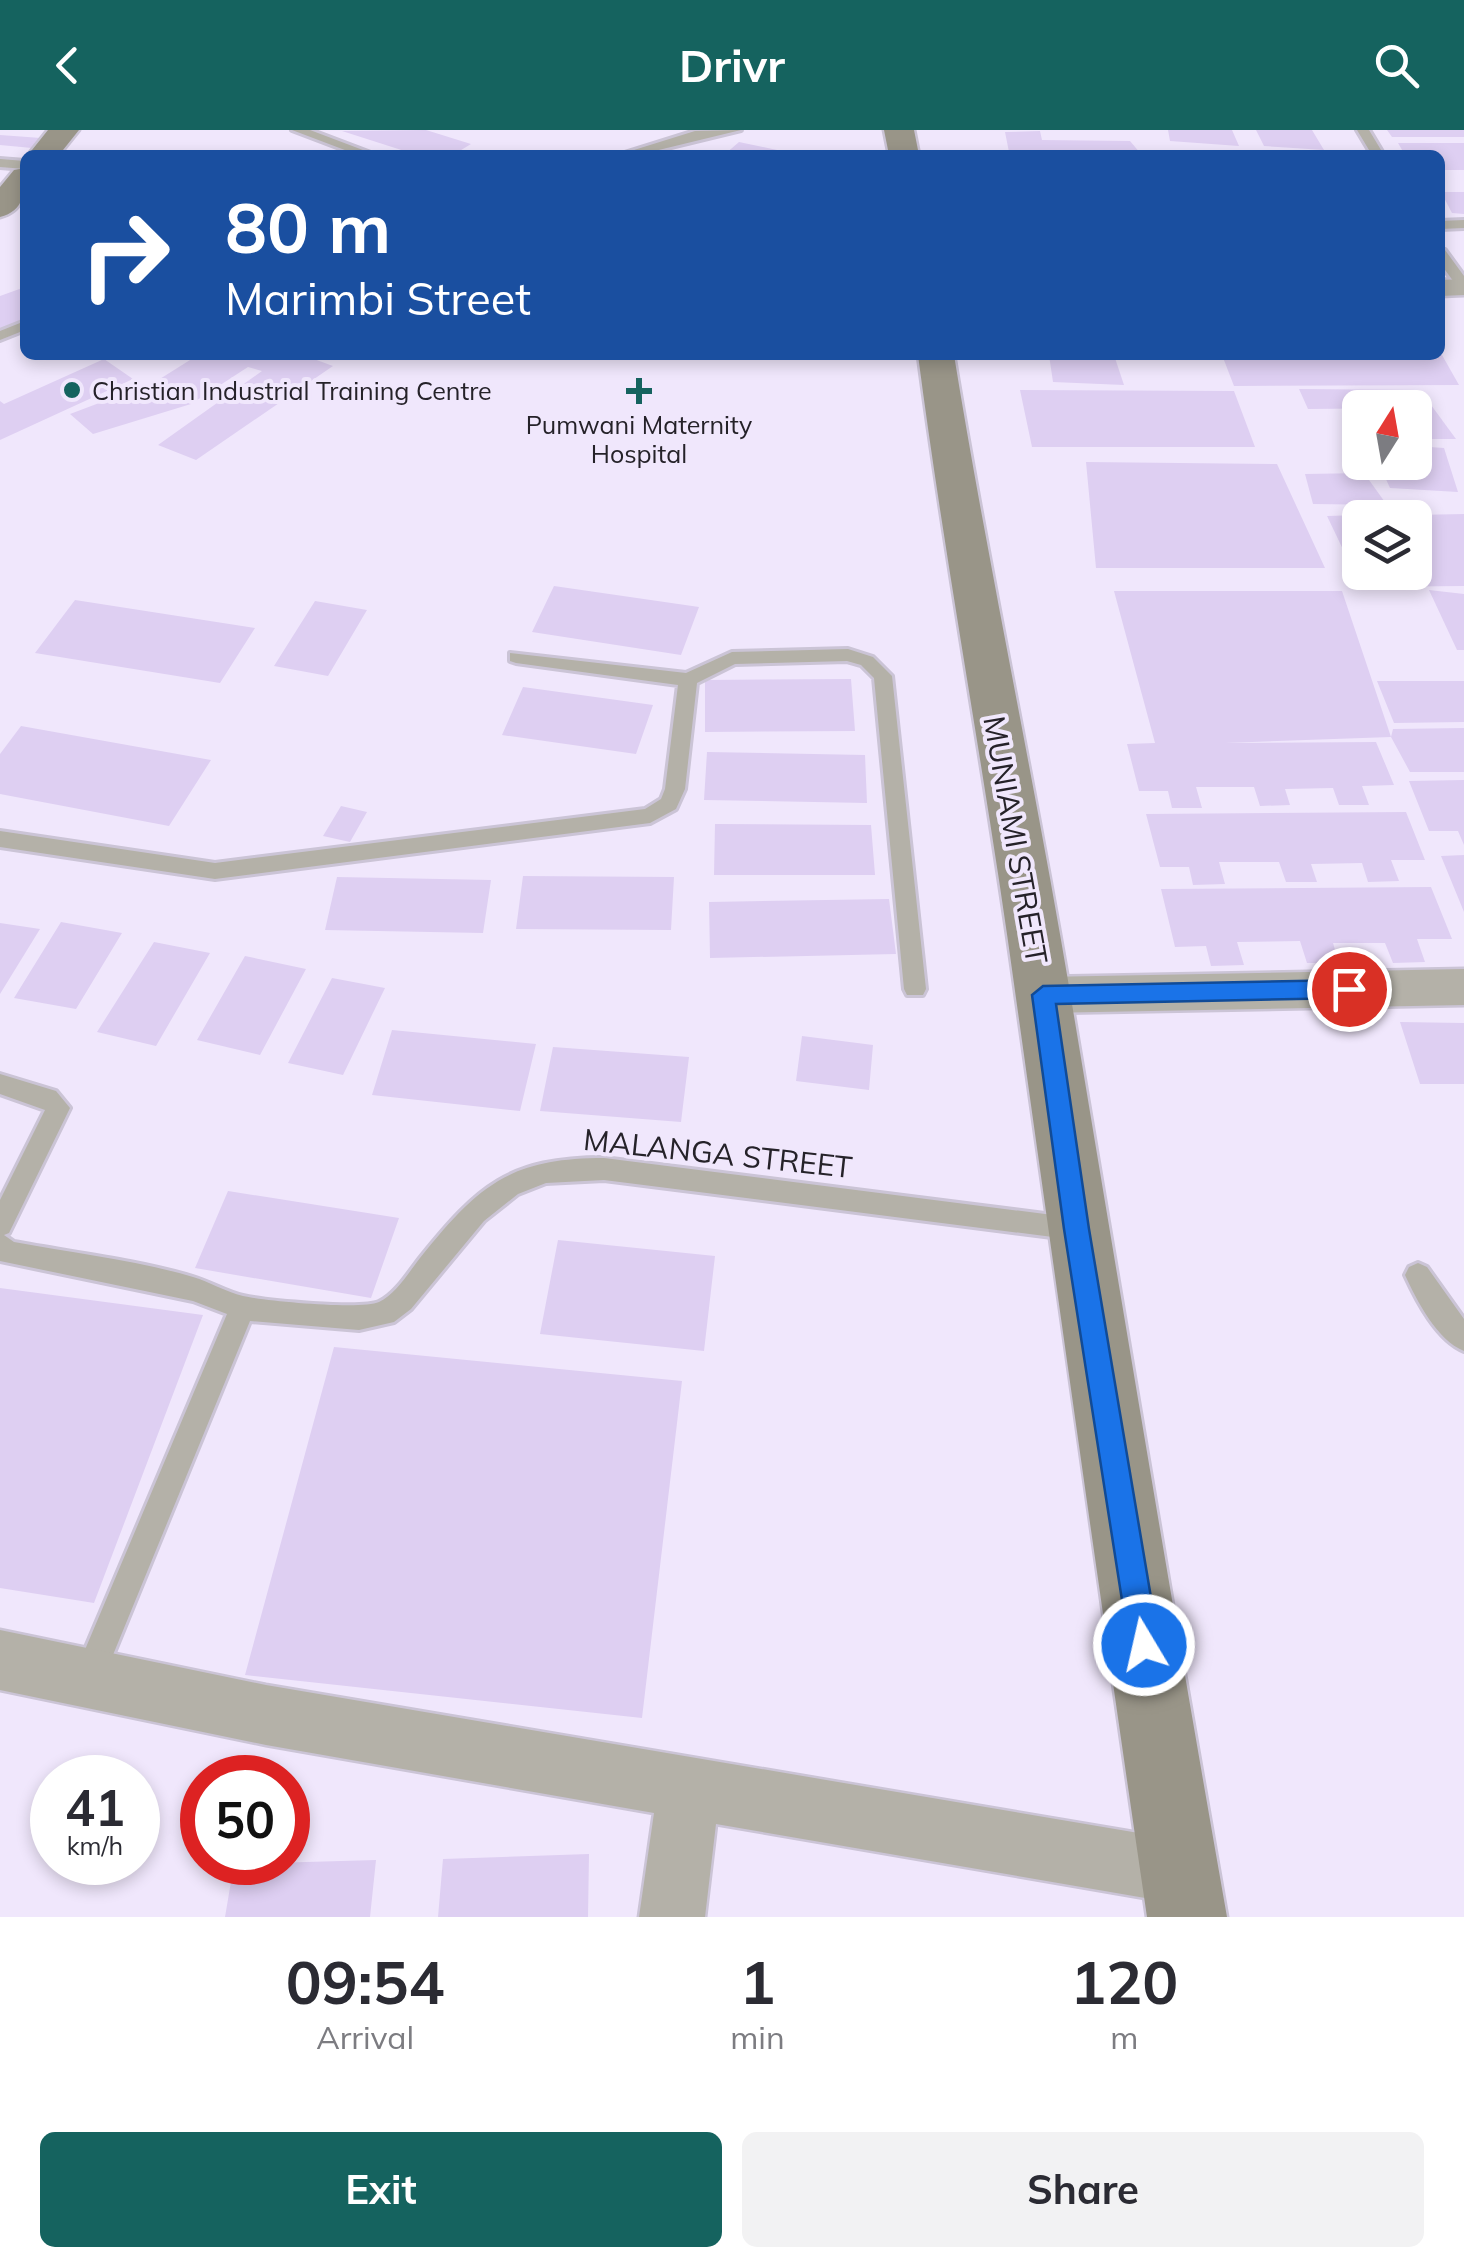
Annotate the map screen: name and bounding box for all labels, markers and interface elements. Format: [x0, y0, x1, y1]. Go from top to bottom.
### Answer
text: Drivr [679, 37, 785, 93]
icon: back [40, 38, 95, 93]
icon: search [1369, 38, 1424, 93]
text: 80 m [225, 183, 391, 271]
icon: right [60, 190, 190, 320]
text: Marimbi Street [225, 270, 531, 326]
place label: Christian Industrial Training Centre [92, 375, 492, 406]
marker: Pumwani Maternity Hospital [626, 378, 652, 404]
marker: Christian Industrial Training Centre [61, 379, 83, 401]
north arrow [1342, 390, 1432, 480]
map controls [1342, 390, 1432, 590]
place label: Pumwani Maternity Hospital [526, 409, 752, 469]
button: layers [1342, 500, 1432, 590]
street label: MUNIAMI STREET [975, 713, 1057, 967]
pin [1307, 947, 1392, 1032]
icon: arrive [1322, 962, 1377, 1017]
street label: MALANGA STREET [582, 1120, 854, 1186]
position arrow [1092, 1593, 1196, 1697]
speed limit sign: 50 [180, 1755, 310, 1885]
text: 41 [65, 1776, 125, 1839]
text: km/h [67, 1830, 123, 1861]
text: 09:54 [286, 1944, 445, 2019]
text: 1 [739, 1944, 775, 2019]
text: 120 [1070, 1944, 1178, 2019]
text: Arrival [316, 2017, 414, 2057]
text: min [730, 2017, 785, 2057]
text: m [1110, 2017, 1138, 2057]
button: Exit [40, 2132, 722, 2247]
button: Share [742, 2132, 1424, 2247]

